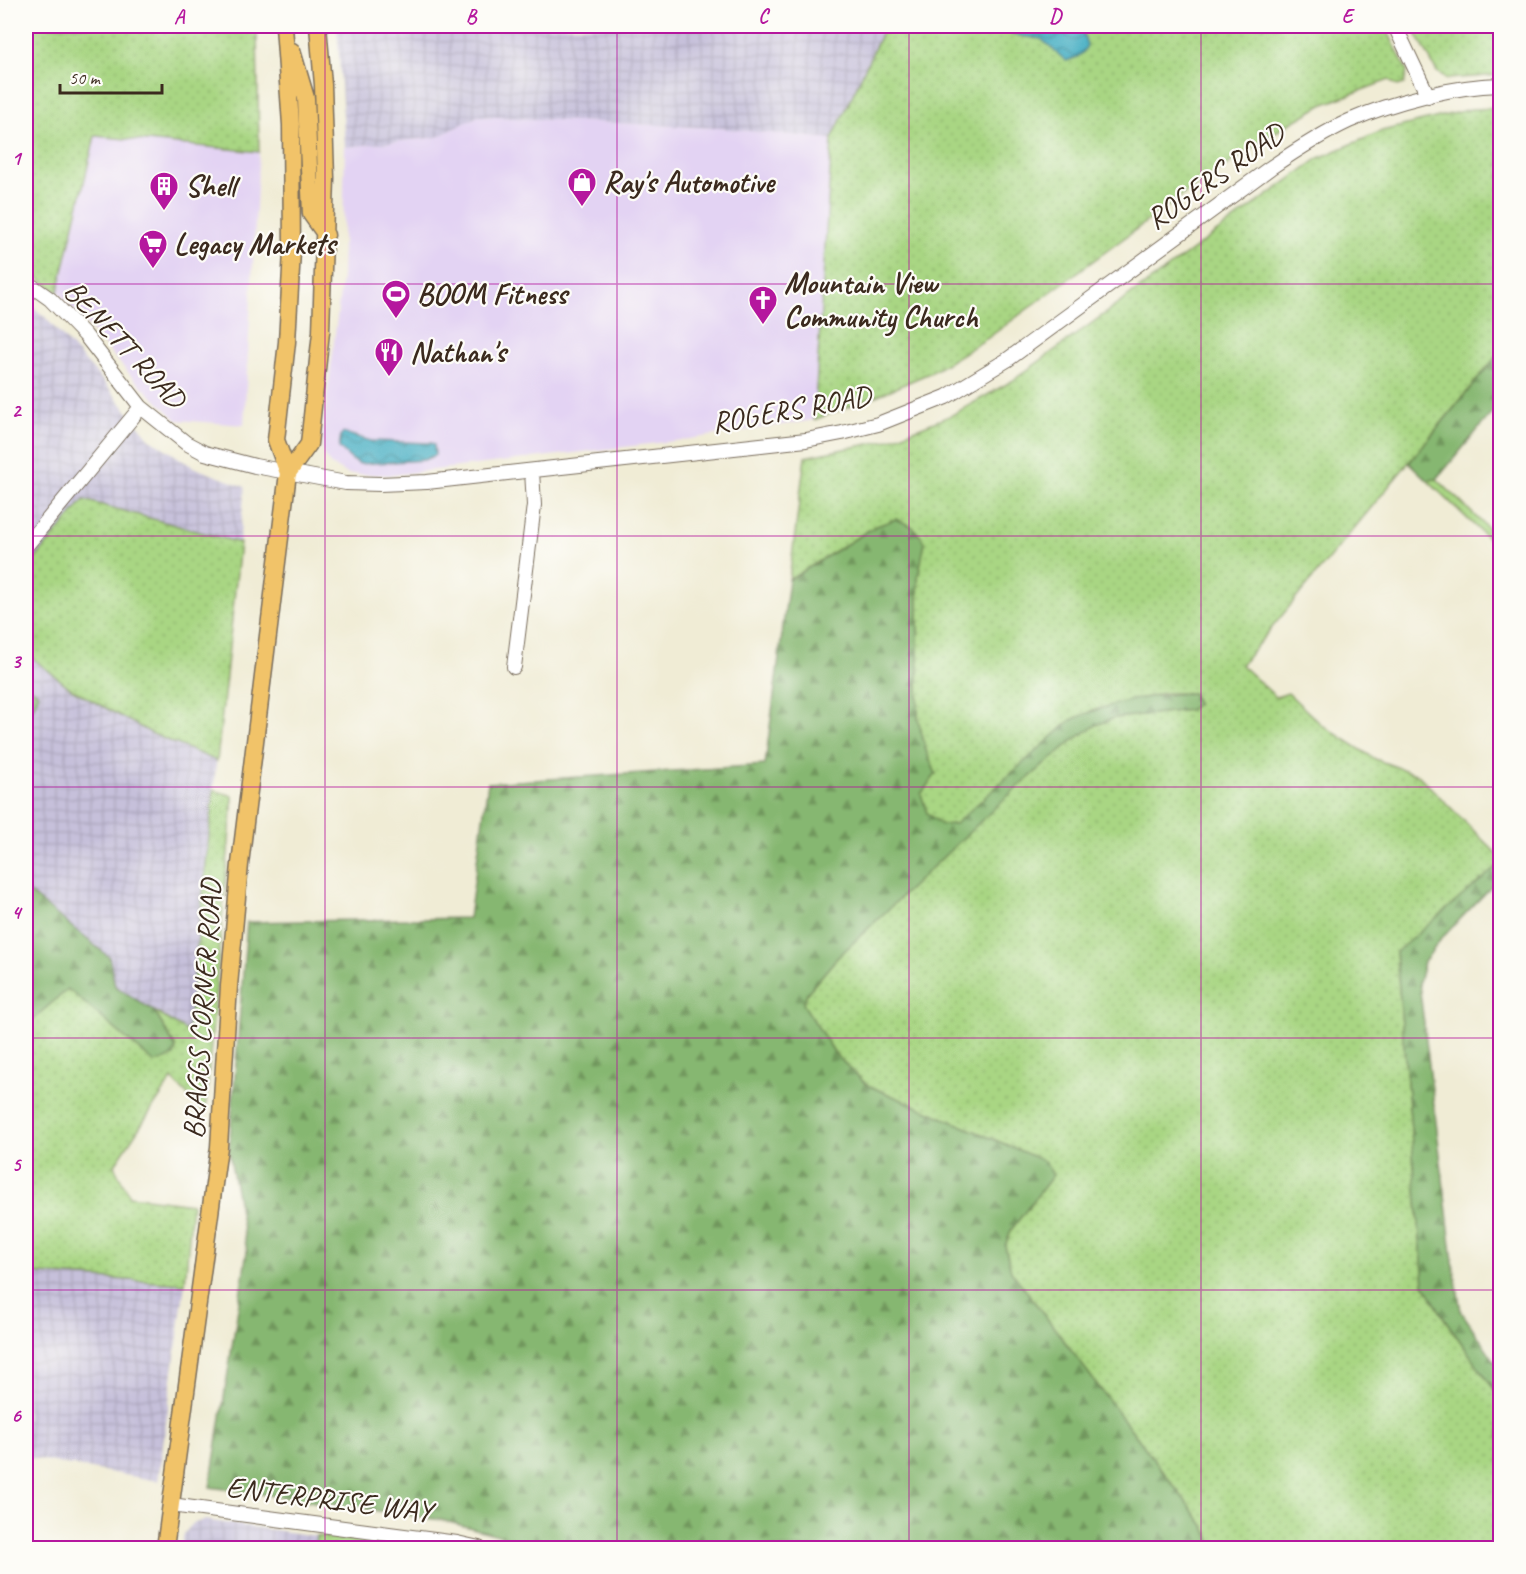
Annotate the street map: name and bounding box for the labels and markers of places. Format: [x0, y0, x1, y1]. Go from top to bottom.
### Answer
place label: Ray's Automotive [603, 163, 776, 201]
shop icon: Ray's Automotive [566, 166, 598, 208]
place label: Shell [185, 167, 241, 205]
building icon: Shell [148, 170, 180, 212]
place label: Legacy Markets [174, 225, 339, 263]
supermarket icon: Legacy Markets [137, 228, 169, 270]
place label: Mountain View Community Church [784, 264, 979, 337]
place label: BOOM Fitness [417, 275, 570, 313]
sports icon: BOOM Fitness [380, 278, 412, 320]
church icon: Mountain View Community Church [747, 284, 779, 326]
place label: Nathan's [410, 333, 509, 371]
restaurant icon: Nathan's [373, 336, 405, 378]

